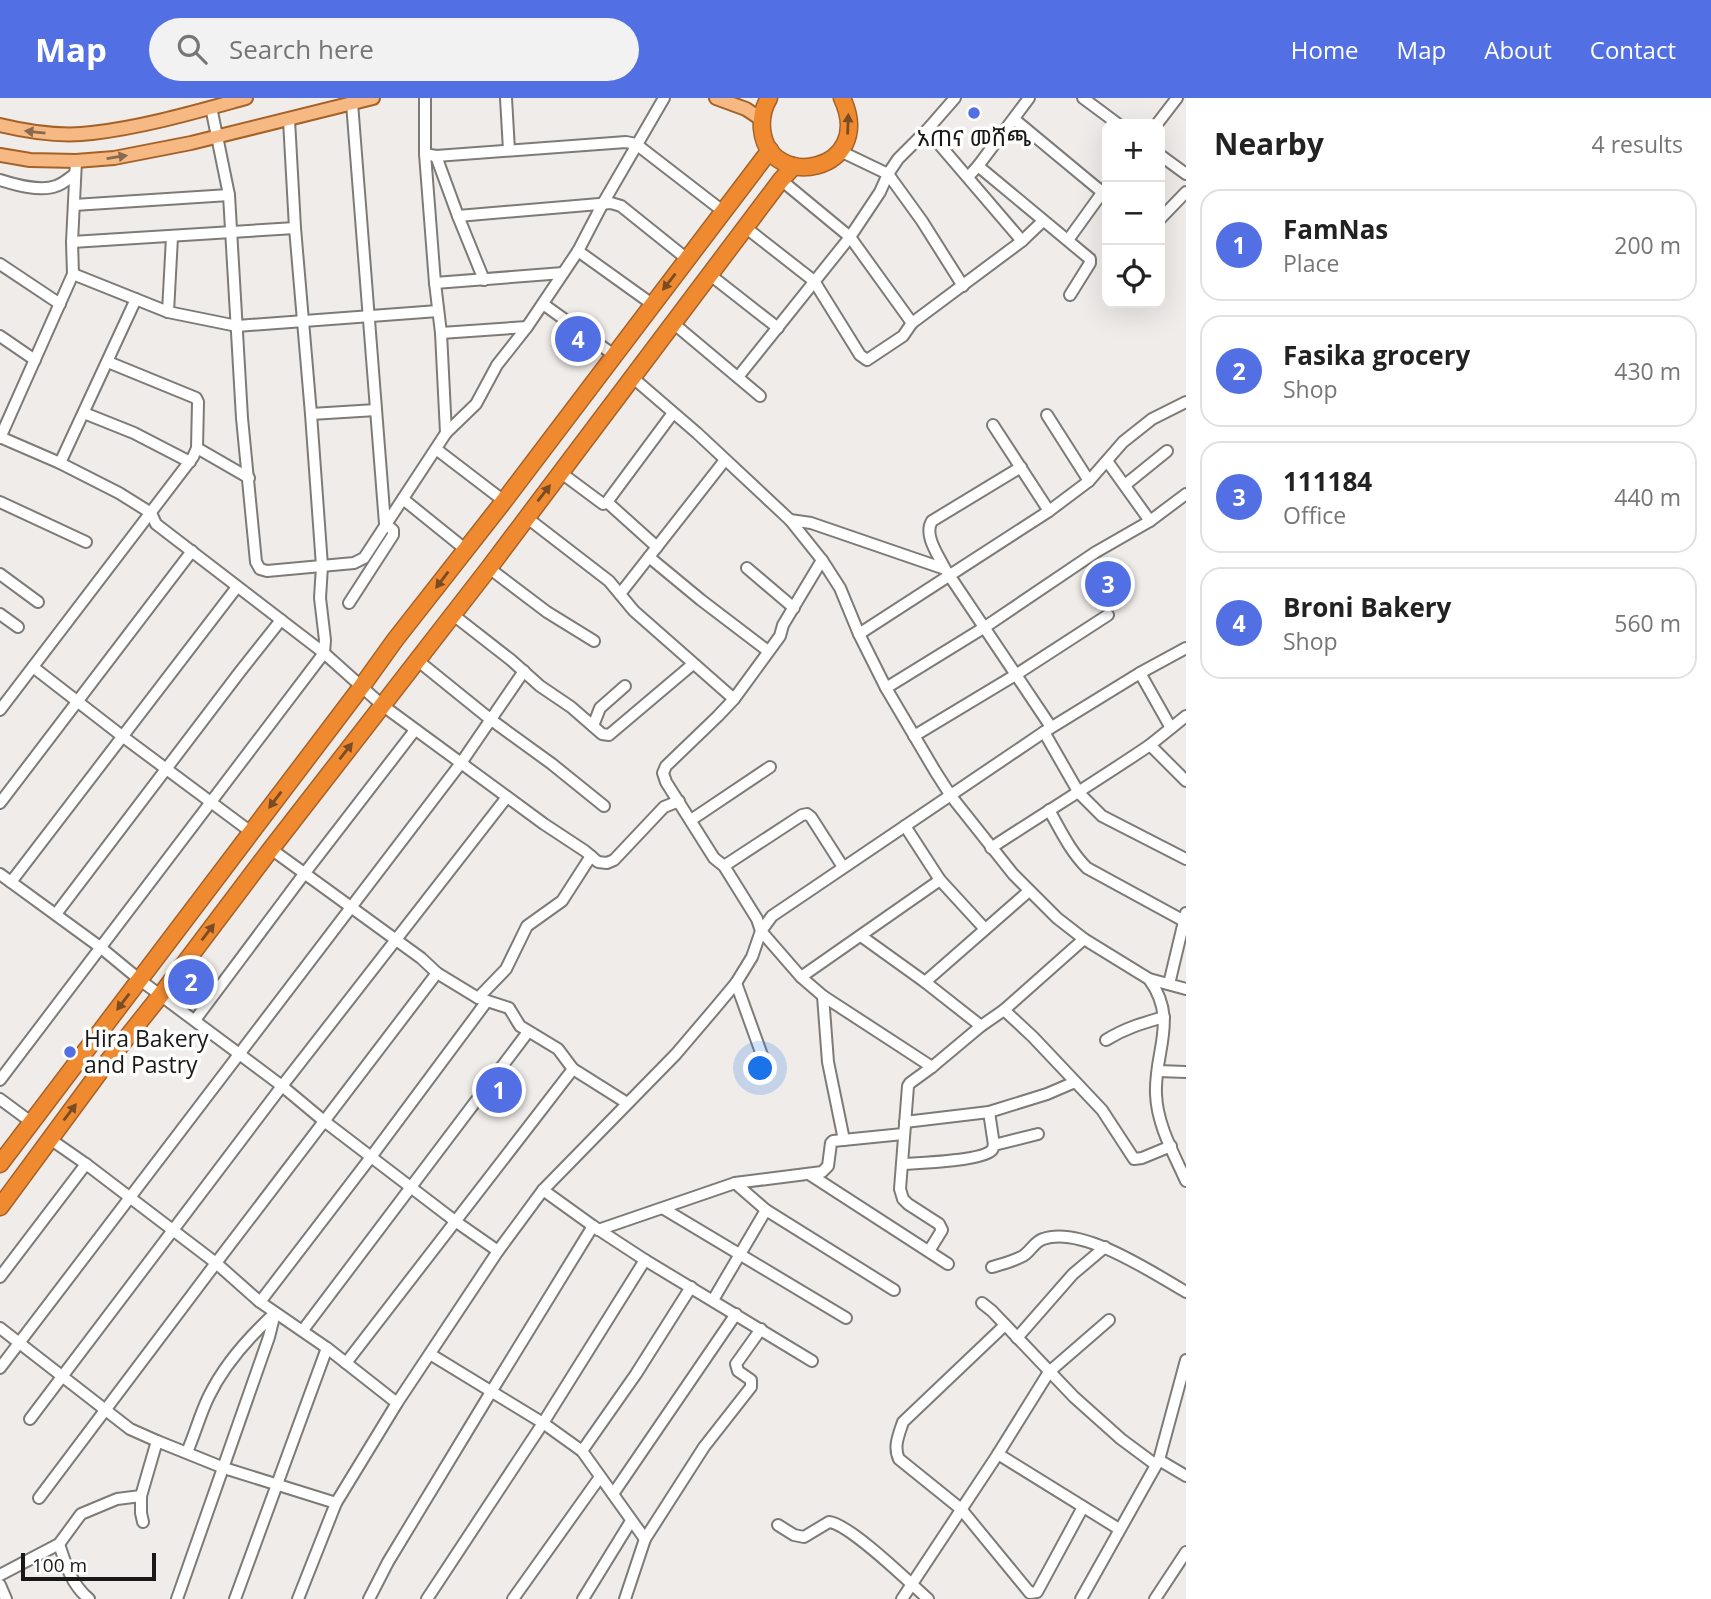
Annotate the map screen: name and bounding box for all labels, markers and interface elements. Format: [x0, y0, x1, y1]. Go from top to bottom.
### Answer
search box [149, 18, 639, 81]
text: Map [35, 27, 107, 72]
icon: search [173, 30, 211, 68]
text: Search here [229, 31, 374, 67]
text: Home [1291, 33, 1359, 66]
text: Map [1397, 33, 1446, 66]
text: About [1484, 33, 1552, 66]
text: Contact [1590, 33, 1676, 66]
marker: አጠና መሸጫ [966, 105, 982, 121]
one-way arrow [842, 113, 854, 135]
map controls [1102, 119, 1165, 308]
button: + [1102, 119, 1165, 182]
place label: አጠና መሸጫ [917, 121, 1031, 153]
text: Nearby [1214, 123, 1324, 164]
one-way arrow [23, 126, 45, 137]
text: 4 results [1592, 128, 1683, 160]
one-way arrow [106, 151, 128, 162]
button: − [1102, 182, 1165, 245]
text: FamNas [1283, 211, 1388, 247]
text: 1 [1232, 229, 1246, 261]
text: 200 m [1614, 229, 1681, 261]
button: locate [1102, 245, 1165, 308]
text: Place [1283, 247, 1339, 279]
one-way arrow [661, 273, 676, 291]
pin: 4 [555, 313, 601, 365]
text: Fasika grocery [1283, 337, 1470, 373]
text: 2 [1232, 355, 1246, 387]
text: 430 m [1614, 355, 1681, 387]
text: Shop [1283, 373, 1338, 405]
text: 111184 [1283, 463, 1372, 499]
text: 3 [1232, 481, 1246, 513]
text: 440 m [1614, 481, 1681, 513]
one-way arrow [537, 484, 551, 502]
text: Office [1283, 499, 1346, 531]
pin: 3 [1085, 558, 1131, 610]
one-way arrow [435, 571, 449, 589]
text: Broni Bakery [1283, 589, 1451, 625]
text: 4 [1232, 607, 1246, 639]
text: 560 m [1614, 607, 1681, 639]
text: Shop [1283, 625, 1338, 657]
one-way arrow [339, 743, 354, 761]
one-way arrow [268, 791, 282, 809]
one-way arrow [201, 923, 215, 941]
pin: 2 [168, 956, 214, 1008]
one-way arrow [116, 992, 131, 1010]
place label: Hira Bakery and Pastry [84, 1022, 209, 1080]
marker: Hira Bakery and Pastry [62, 1044, 78, 1060]
your location [743, 1051, 777, 1085]
pin: 1 [476, 1064, 522, 1116]
one-way arrow [62, 1104, 77, 1122]
scale bar [21, 1550, 156, 1582]
text: 100 m [32, 1552, 87, 1578]

